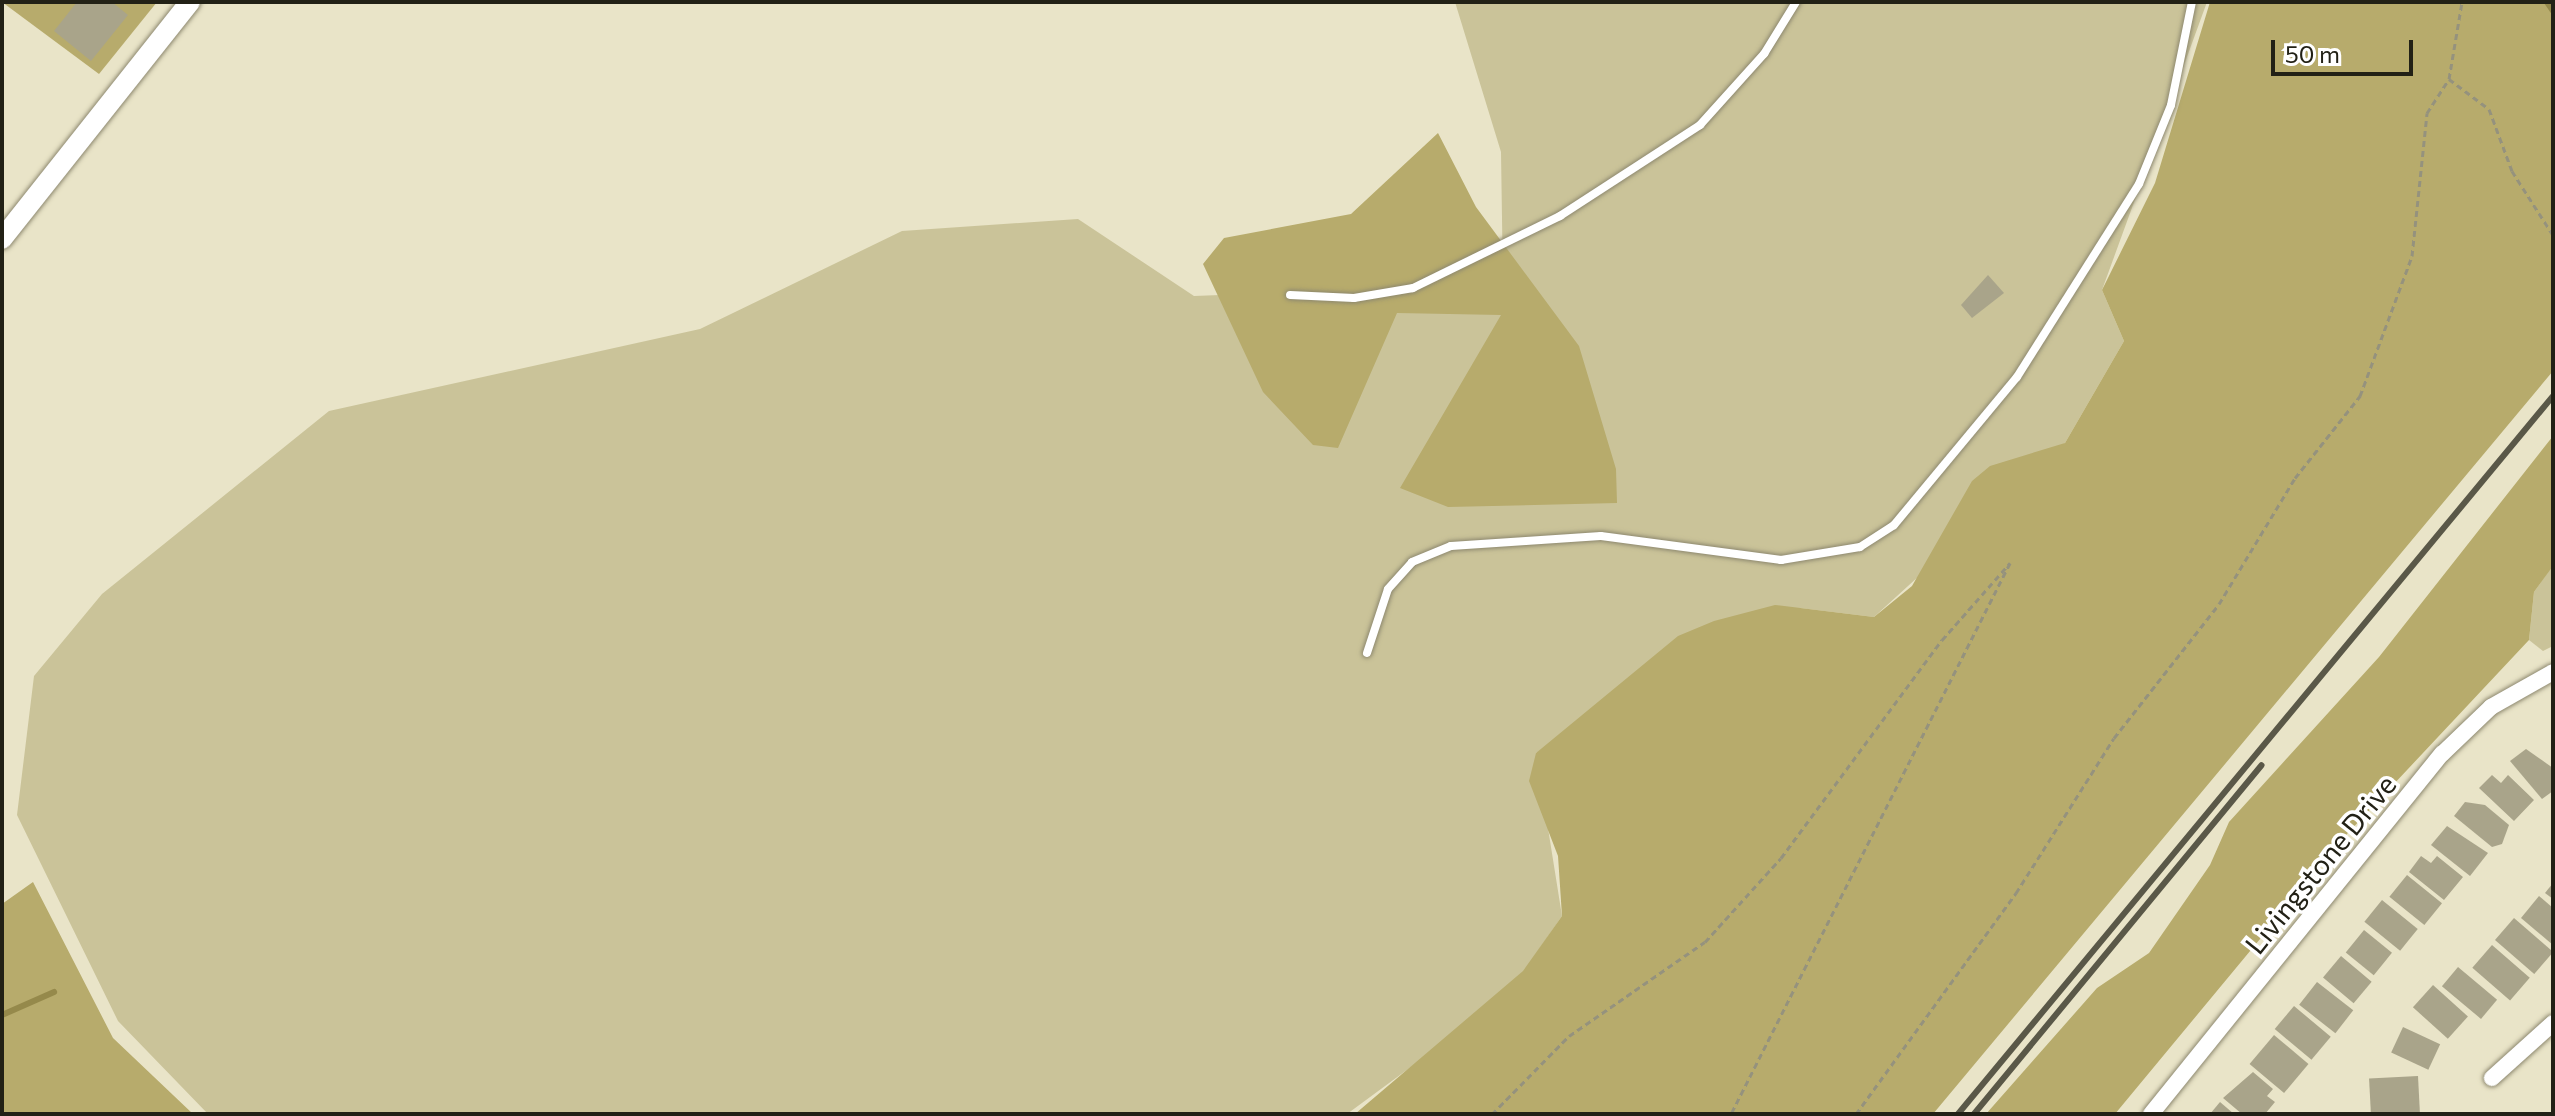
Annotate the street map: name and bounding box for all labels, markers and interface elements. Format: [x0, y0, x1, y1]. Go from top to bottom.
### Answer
scale bar [2275, 24, 2417, 74]
text: 50 m [2285, 39, 2340, 68]
street label: Livingstone Drive [2238, 768, 2402, 960]

